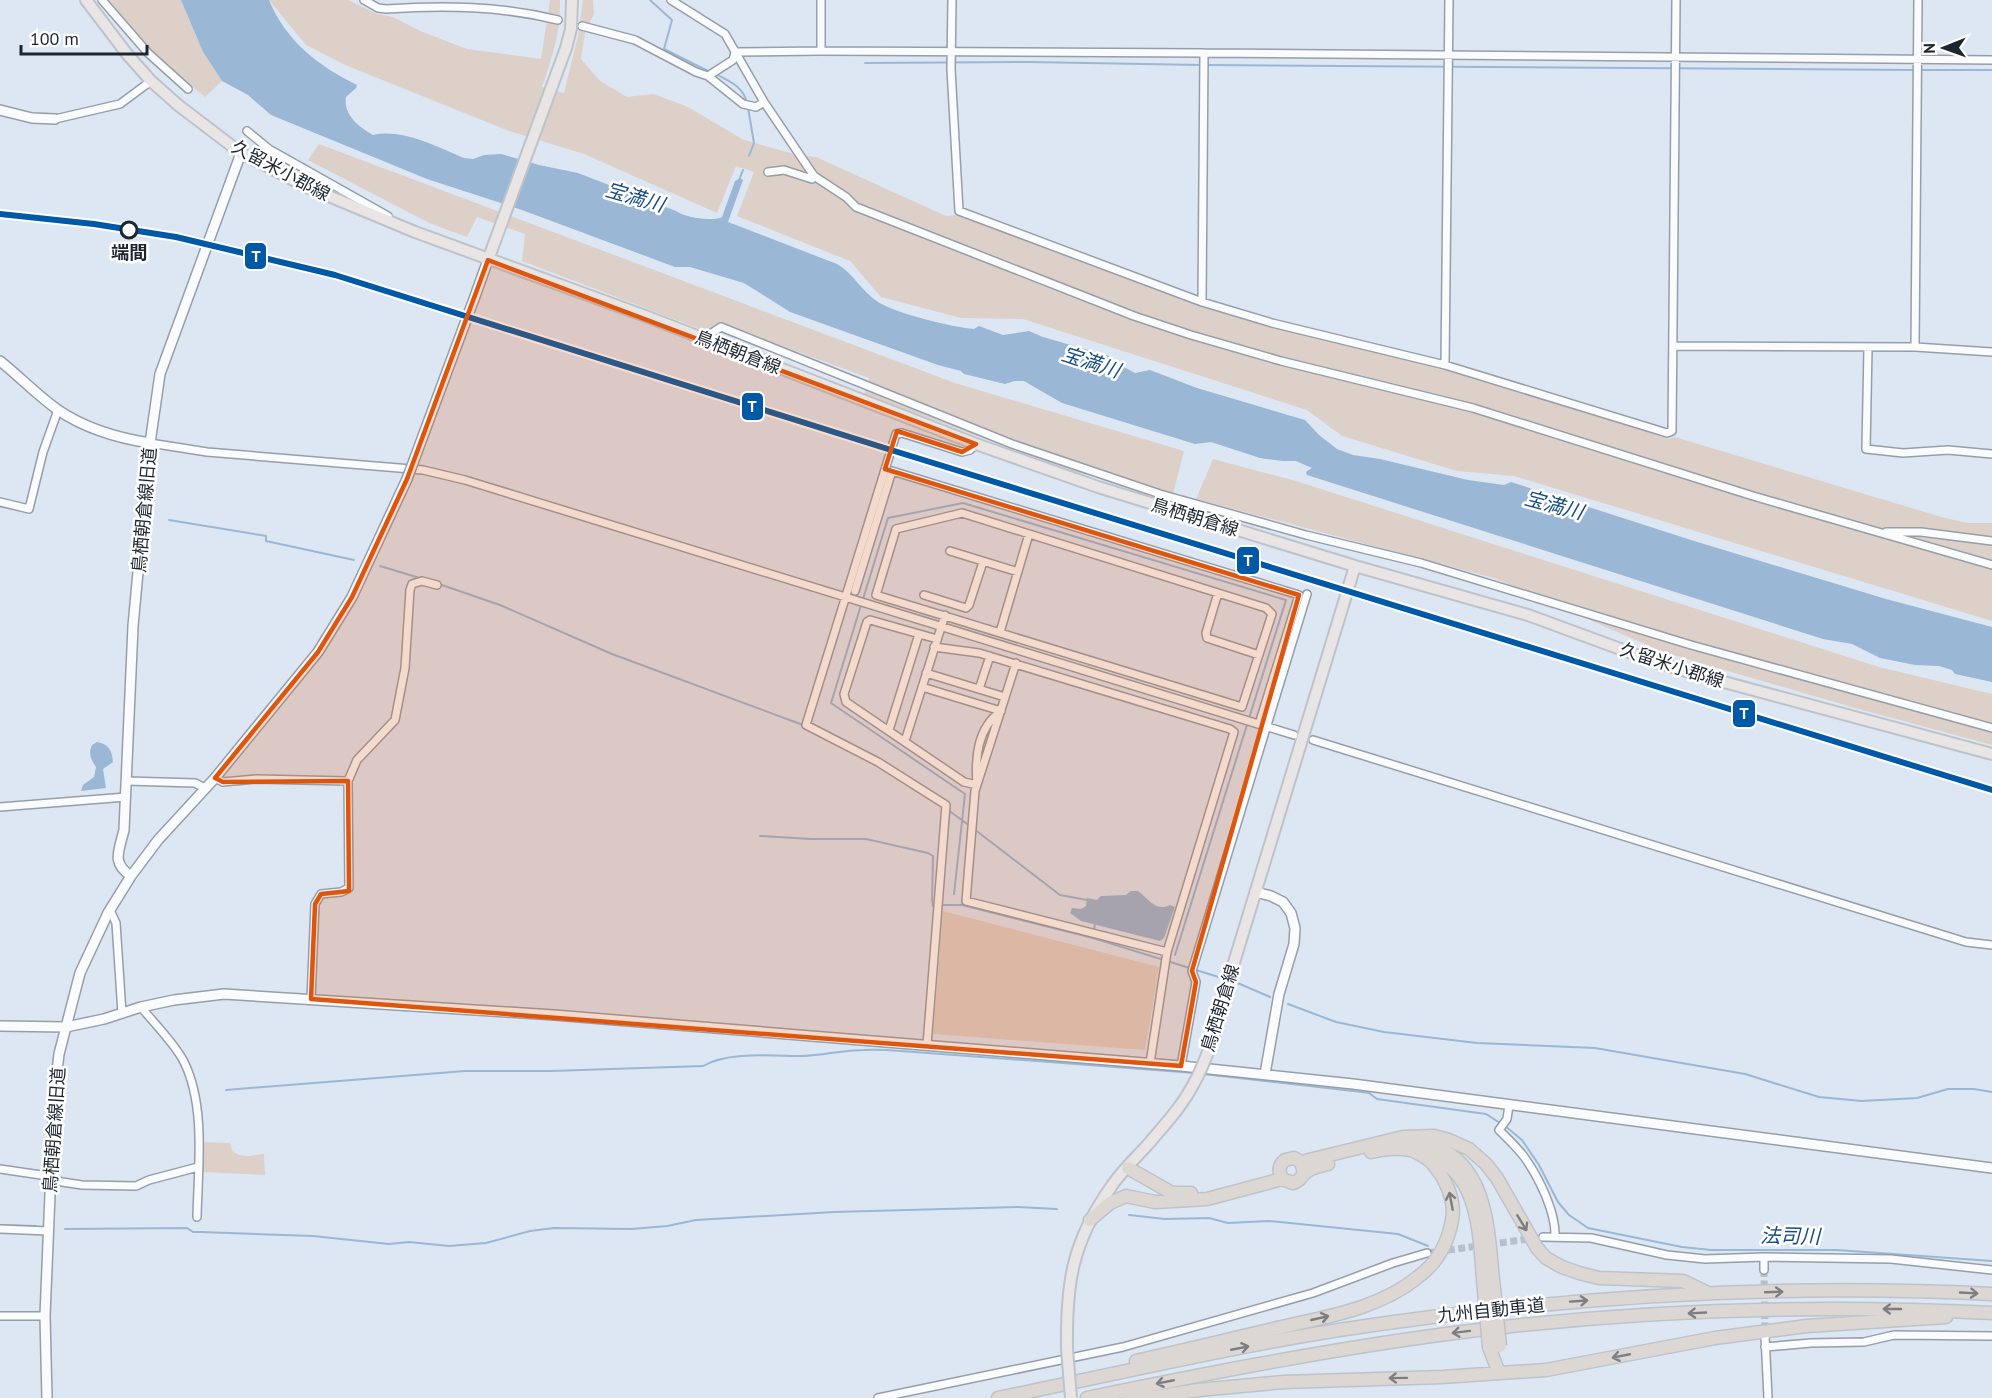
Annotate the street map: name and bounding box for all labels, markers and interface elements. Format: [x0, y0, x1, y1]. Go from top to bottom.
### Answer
scale bar [21, 18, 147, 56]
north arrow [1914, 18, 1974, 78]
text: 100 m [30, 27, 79, 50]
text: N [1919, 43, 1939, 54]
street label: 久留米小郡線 [228, 134, 334, 206]
water label: 宝満川 [603, 176, 669, 218]
marker: 端間 [120, 221, 138, 239]
place label: 端間 [111, 241, 147, 264]
line badge: T [244, 242, 267, 270]
text: T [251, 246, 261, 266]
street label: 鳥栖朝倉線 [692, 325, 784, 379]
water label: 宝満川 [1058, 340, 1125, 384]
line badge: T [741, 392, 764, 421]
text: T [747, 396, 757, 416]
street label: 鳥栖朝倉線旧道 [127, 446, 161, 574]
water label: 宝満川 [1522, 485, 1588, 526]
street label: 鳥栖朝倉線 [1149, 493, 1241, 541]
line badge: T [1236, 546, 1260, 575]
text: T [1243, 550, 1253, 570]
street label: 久留米小郡線 [1617, 637, 1727, 693]
line badge: T [1732, 699, 1756, 728]
text: T [1739, 703, 1749, 723]
street label: 鳥栖朝倉線 [1196, 962, 1244, 1054]
street label: 鳥栖朝倉線旧道 [38, 1066, 70, 1194]
one-way arrow [1445, 1192, 1456, 1211]
one-way arrow [1516, 1214, 1528, 1231]
water label: 法司川 [1760, 1222, 1822, 1250]
one-way arrow [1763, 1286, 1783, 1297]
one-way arrow [1958, 1287, 1978, 1298]
street label: 九州自動車道 [1436, 1293, 1546, 1327]
one-way arrow [1569, 1296, 1589, 1307]
one-way arrow [1882, 1303, 1902, 1315]
one-way arrow [1687, 1307, 1707, 1318]
one-way arrow [1310, 1312, 1329, 1323]
one-way arrow [1451, 1327, 1471, 1338]
one-way arrow [1230, 1342, 1250, 1353]
one-way arrow [1612, 1351, 1632, 1362]
one-way arrow [1389, 1372, 1409, 1384]
one-way arrow [1156, 1377, 1175, 1388]

